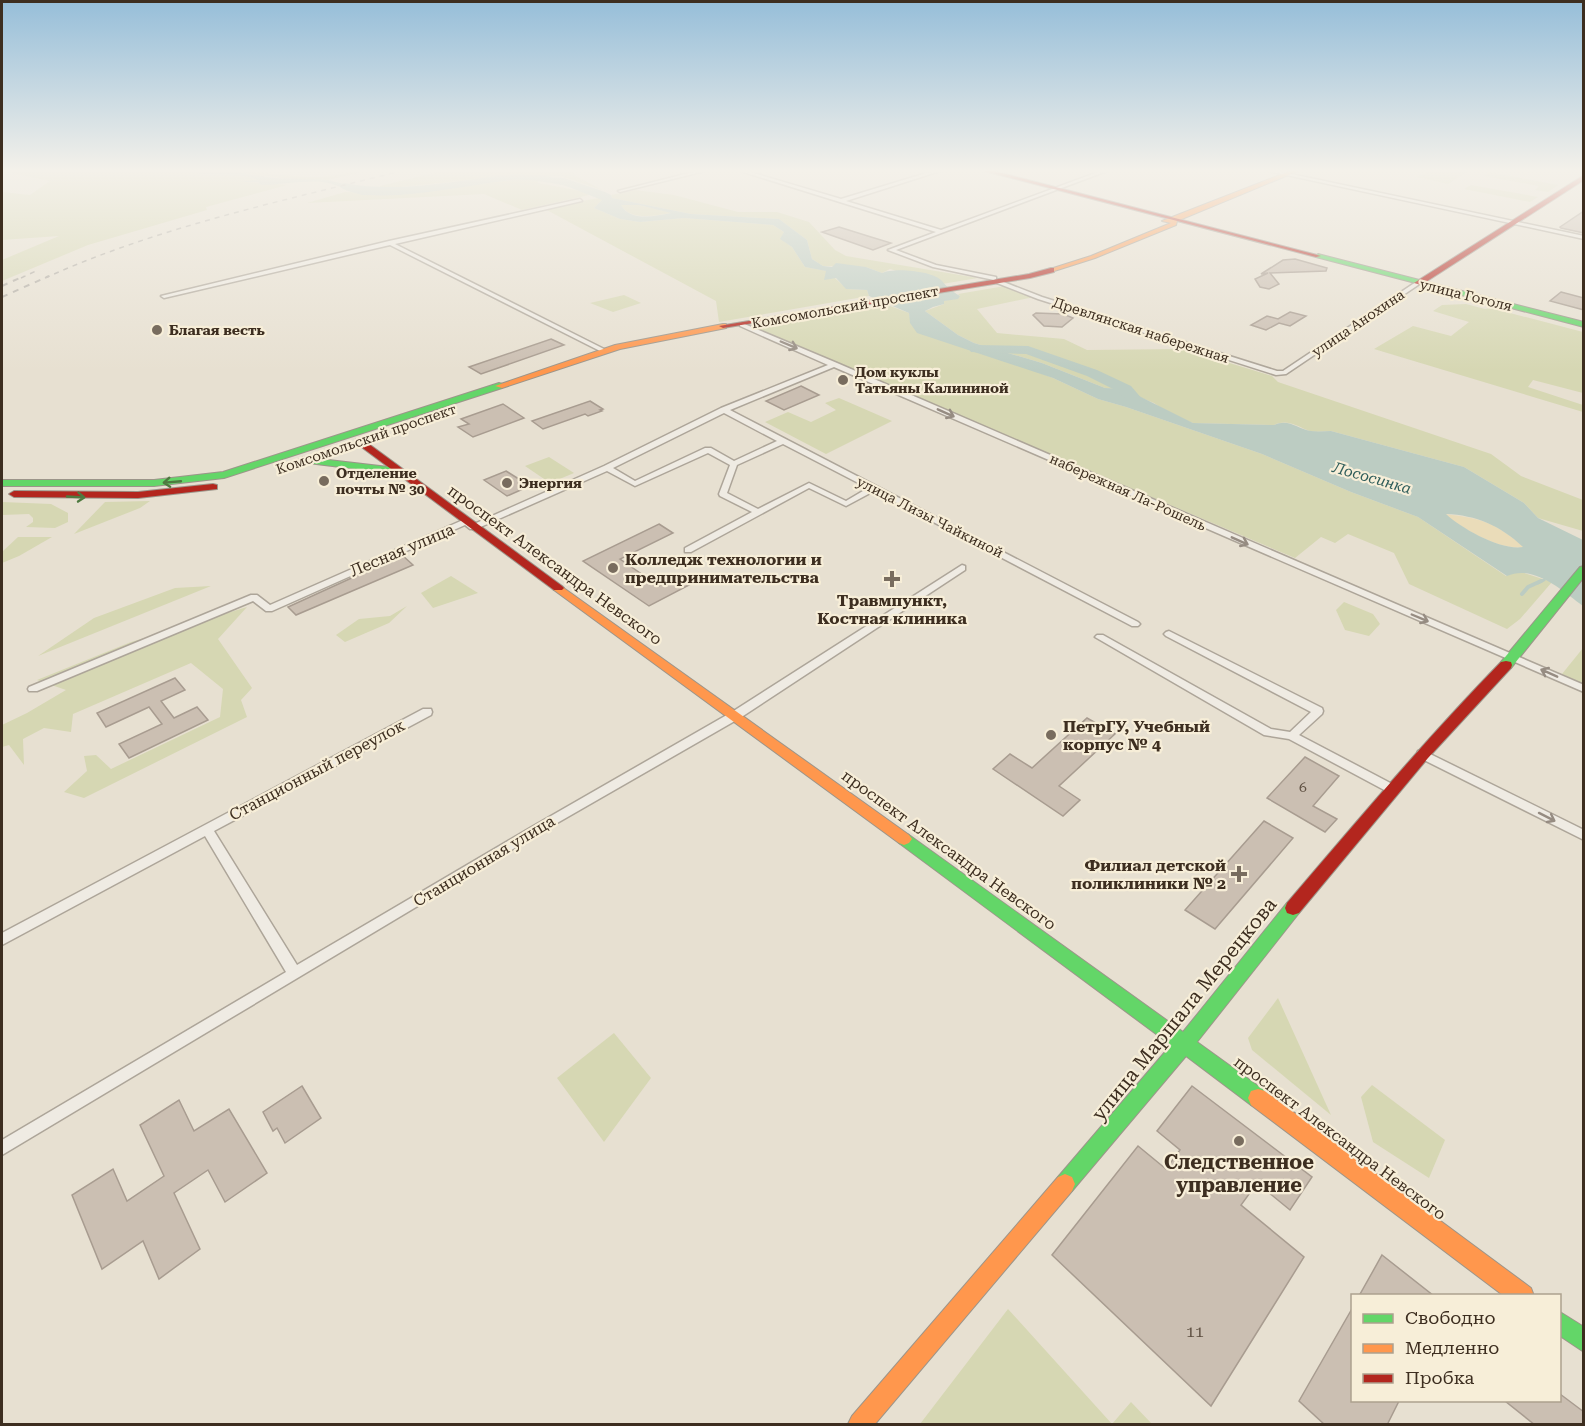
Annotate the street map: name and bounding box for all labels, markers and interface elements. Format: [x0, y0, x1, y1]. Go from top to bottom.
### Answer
street label: улица Гоголя [1418, 276, 1514, 314]
street label: Комсомольский проспект [750, 283, 940, 331]
street label: улица Анохина [1309, 286, 1407, 360]
street label: Древлянская набережная [1051, 294, 1231, 366]
place label: Благая весть [169, 322, 266, 338]
marker: Благая весть [150, 323, 164, 337]
one-way arrow [779, 339, 797, 351]
place label: Дом куклы Татьяны Калининой [855, 364, 1009, 396]
marker: Дом куклы Татьяны Калининой [836, 373, 850, 387]
street label: Комсомольский проспект [274, 401, 458, 477]
one-way arrow [936, 408, 955, 419]
street label: набережная Ла-Рошель [1047, 450, 1209, 534]
water label: Лососинка [1330, 458, 1413, 498]
place label: Отделение почты № 30 [336, 465, 425, 497]
street label: улица Лизы Чайкиной [854, 473, 1006, 561]
marker: Отделение почты № 30 [317, 474, 331, 488]
place label: Энергия [519, 475, 582, 491]
one-way arrow [162, 476, 182, 487]
marker: Энергия [500, 476, 514, 490]
street label: проспект Александра Невского [444, 481, 666, 649]
one-way arrow [66, 491, 86, 502]
street label: Лесная улица [347, 519, 457, 581]
one-way arrow [1231, 536, 1249, 547]
place label: Колледж технологии и предпринимательства [625, 550, 822, 587]
marker: Колледж технологии и предпринимательства [606, 561, 620, 575]
marker: Травмпункт, Костная клиника [883, 570, 901, 588]
place label: Травмпункт, Костная клиника [817, 591, 967, 628]
one-way arrow [1410, 613, 1428, 624]
one-way arrow [1540, 667, 1558, 679]
street label: Станционный переулок [226, 716, 408, 824]
place label: ПетрГУ, Учебный корпус № 4 [1063, 717, 1210, 754]
marker: ПетрГУ, Учебный корпус № 4 [1044, 728, 1058, 742]
street label: проспект Александра Невского [838, 766, 1060, 934]
house number: 6 [1299, 779, 1307, 795]
street label: Станционная улица [410, 811, 558, 911]
one-way arrow [1537, 812, 1555, 824]
place label: Филиал детской поликлиники № 2 [1071, 856, 1226, 893]
marker: Филиал детской поликлиники № 2 [1230, 865, 1248, 883]
street label: улица Маршала Мерецкова [1086, 892, 1282, 1125]
street label: проспект Александра Невского [1230, 1052, 1450, 1224]
marker: Следственное управление [1232, 1134, 1246, 1148]
place label: Следственное управление [1164, 1150, 1314, 1197]
legend [1351, 1294, 1561, 1402]
text: Свободно [1405, 1307, 1495, 1328]
house number: 11 [1186, 1322, 1204, 1341]
text: Медленно [1405, 1337, 1499, 1358]
text: Пробка [1405, 1367, 1474, 1388]

